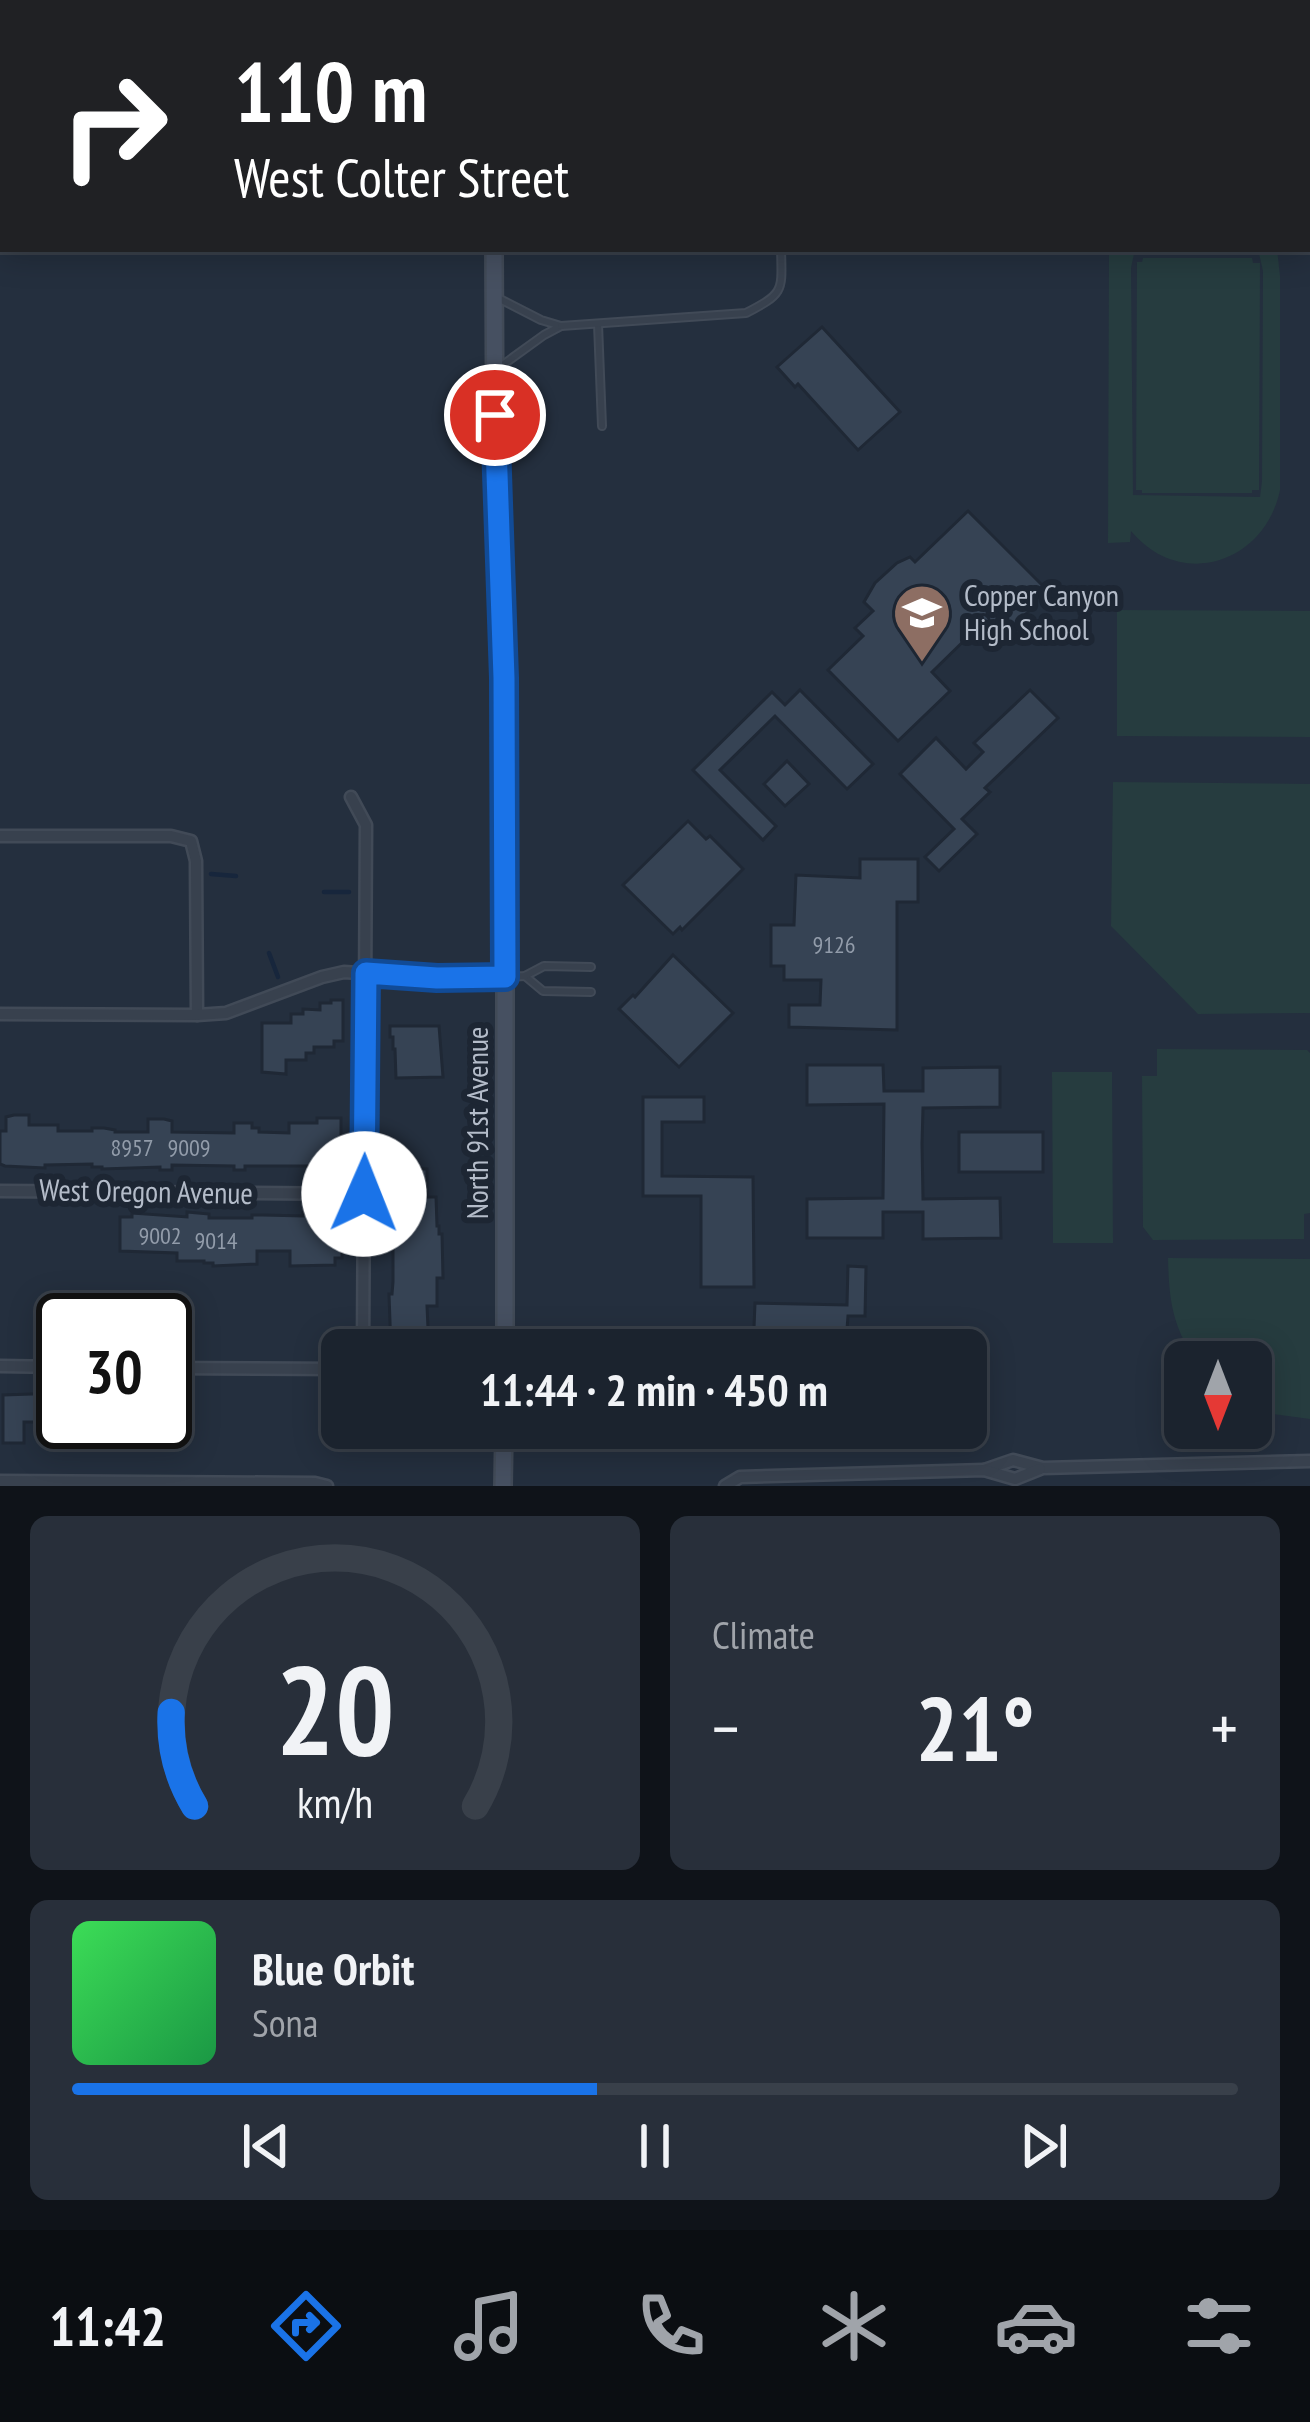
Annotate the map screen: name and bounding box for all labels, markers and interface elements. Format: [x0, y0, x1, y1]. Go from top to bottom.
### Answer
text: 110 m [234, 36, 427, 145]
icon: right [36, 48, 192, 204]
text: West Colter Street [234, 142, 569, 212]
pin [444, 364, 546, 466]
icon: arrive [462, 382, 528, 448]
place label: Copper Canyon High School [964, 575, 1119, 648]
school or university icon: Copper Canyon High School [891, 582, 953, 664]
house number: 9126 [812, 929, 856, 960]
street label: North 91st Avenue [457, 1027, 496, 1219]
position arrow [301, 1131, 427, 1257]
house number: 8957 [110, 1132, 154, 1163]
house number: 9009 [167, 1132, 211, 1163]
street label: West Oregon Avenue [39, 1169, 253, 1212]
house number: 9002 [138, 1220, 182, 1251]
house number: 9014 [194, 1225, 238, 1256]
speed limit sign: 30 [36, 1293, 192, 1449]
north arrow [1164, 1341, 1272, 1449]
map controls [1164, 1341, 1272, 1449]
text: 11:44 · 2 min · 450 m [480, 1360, 828, 1418]
text: Climate [712, 1609, 815, 1660]
text: 20 [275, 1628, 395, 1789]
text: 21° [916, 1669, 1034, 1786]
text: − [712, 1685, 739, 1770]
text: + [1211, 1685, 1238, 1770]
text: km/h [297, 1774, 373, 1830]
text: Blue Orbit [252, 1939, 414, 1997]
text: Sona [252, 1997, 318, 2048]
icon: previous [233, 2113, 299, 2179]
icon: pause [622, 2113, 688, 2179]
icon: next [1011, 2113, 1077, 2179]
icon: directions [264, 2284, 348, 2368]
icon: music [447, 2284, 531, 2368]
icon: phone [629, 2284, 713, 2368]
icon: climate [812, 2284, 896, 2368]
icon: car [994, 2284, 1078, 2368]
icon: filters [1177, 2284, 1261, 2368]
text: 11:42 [49, 2291, 166, 2361]

